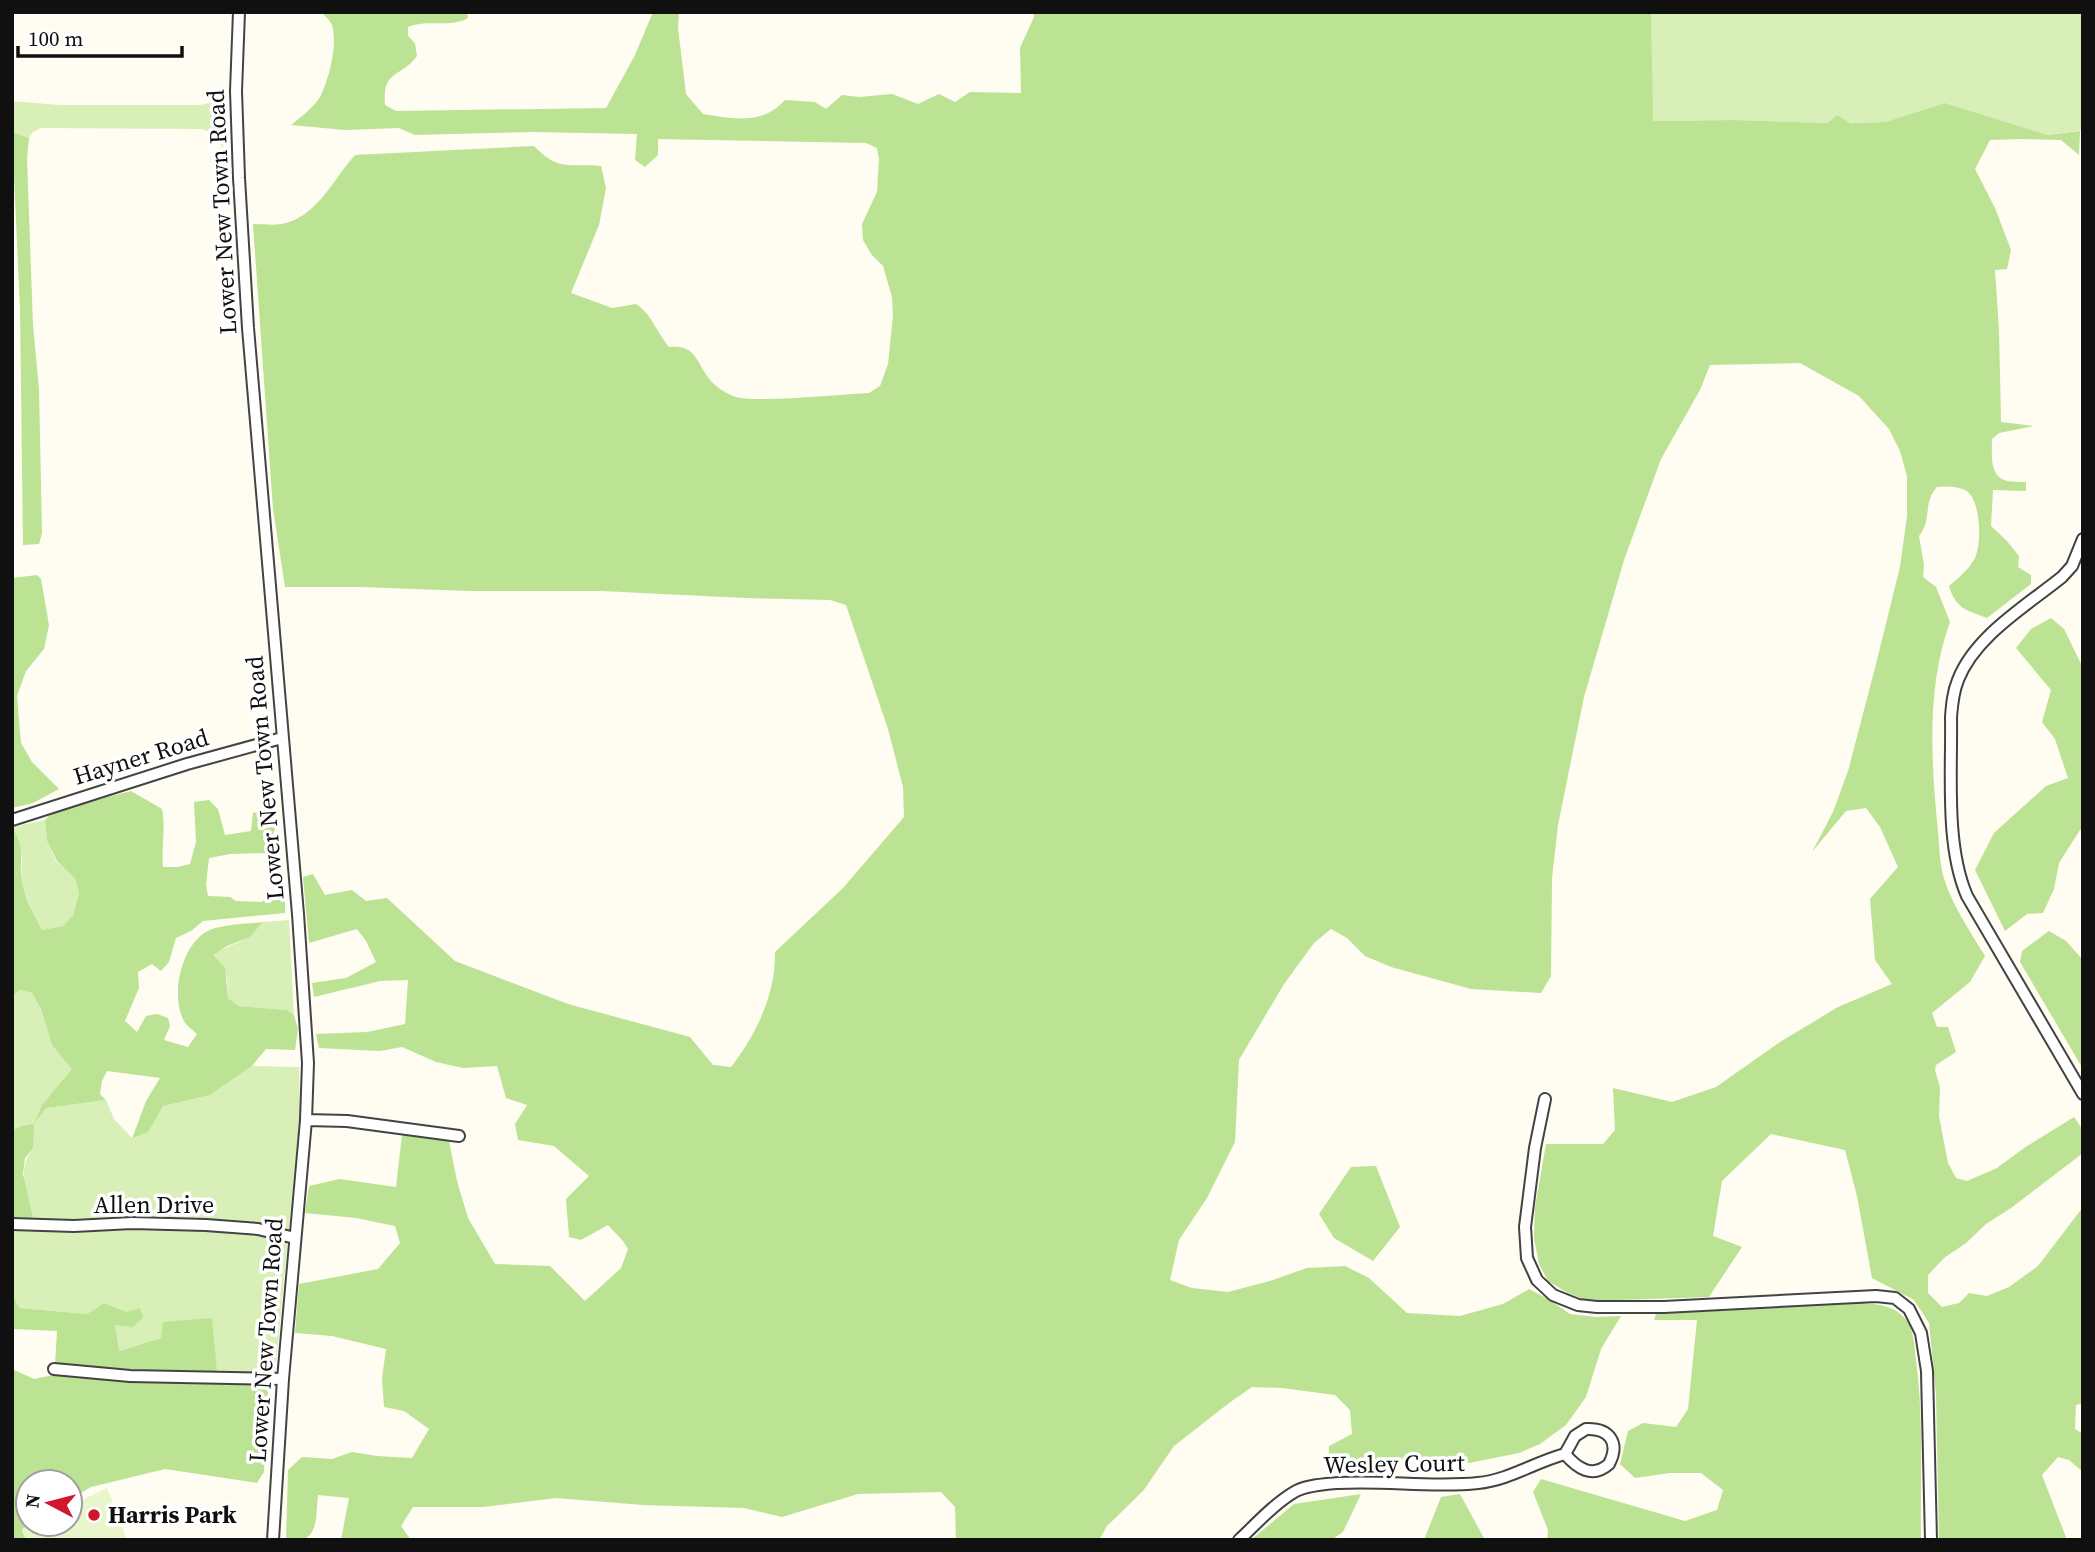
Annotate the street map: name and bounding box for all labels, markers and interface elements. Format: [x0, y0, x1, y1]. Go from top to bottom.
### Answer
scale bar [18, 14, 182, 58]
text: 100 m [28, 24, 83, 53]
street label: Lower New Town Road [199, 88, 244, 335]
street label: Lower New Town Road [237, 654, 292, 901]
street label: Hayner Road [69, 720, 213, 793]
street label: Allen Drive [94, 1188, 214, 1221]
street label: Lower New Town Road [240, 1216, 291, 1463]
street label: Wesley Court [1323, 1446, 1465, 1481]
north arrow [14, 1468, 84, 1538]
text: N [18, 1492, 46, 1509]
place label: Harris Park [108, 1498, 237, 1531]
marker: Harris Park [86, 1507, 102, 1523]

